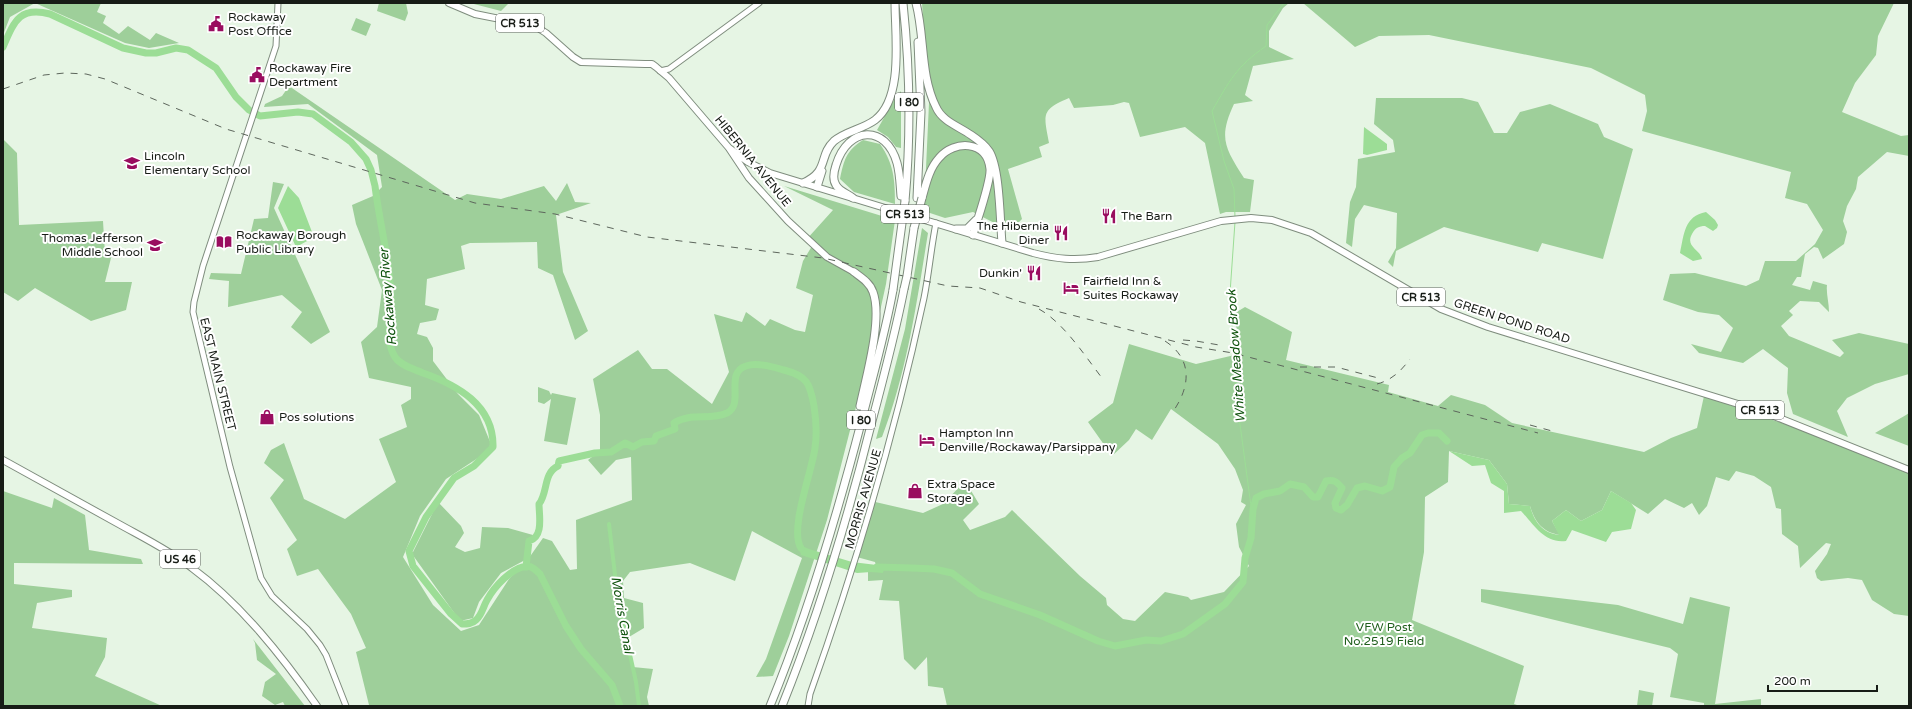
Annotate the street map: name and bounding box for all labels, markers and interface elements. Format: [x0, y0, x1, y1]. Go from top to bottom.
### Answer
place label: Rockaway Post Office [228, 10, 292, 38]
road number: CR 513 [496, 14, 544, 32]
public building icon: Rockaway Post Office [207, 15, 225, 33]
place label: Rockaway Fire Department [269, 61, 351, 89]
public building icon: Rockaway Fire Department [248, 66, 266, 84]
road number: I 80 [895, 93, 923, 111]
street label: HIBERNIA AVENUE [712, 113, 794, 210]
place label: Lincoln Elementary School [144, 149, 251, 177]
school or university icon: Lincoln Elementary School [123, 154, 141, 172]
road number: CR 513 [881, 205, 929, 223]
restaurant icon: The Barn [1100, 207, 1118, 225]
place label: The Barn [1121, 209, 1172, 223]
place label: The Hibernia Diner [977, 219, 1049, 247]
restaurant icon: The Hibernia Diner [1052, 224, 1070, 242]
place label: Rockaway Borough Public Library [236, 228, 346, 256]
place label: Thomas Jefferson Middle School [41, 231, 143, 259]
library icon: Rockaway Borough Public Library [215, 233, 233, 251]
school or university icon: Thomas Jefferson Middle School [146, 236, 164, 254]
water label: Rockaway River [376, 246, 400, 346]
restaurant icon: Dunkin' [1025, 264, 1043, 282]
place label: Dunkin' [979, 266, 1022, 280]
place label: Fairfield Inn & Suites Rockaway [1083, 274, 1179, 302]
hotel icon: Fairfield Inn & Suites Rockaway [1062, 279, 1080, 297]
water label: White Meadow Brook [1223, 288, 1249, 423]
road number: CR 513 [1397, 288, 1445, 306]
street label: GREEN POND ROAD [1452, 296, 1572, 346]
street label: EAST MAIN STREET [197, 316, 239, 433]
road number: CR 513 [1736, 401, 1784, 419]
shop icon: Pos solutions [258, 408, 276, 426]
place label: Pos solutions [279, 410, 355, 424]
road number: I 80 [847, 411, 875, 429]
place label: Hampton Inn Denville/Rockaway/Parsippany [939, 426, 1116, 454]
hotel icon: Hampton Inn Denville/Rockaway/Parsippany [918, 431, 936, 449]
street label: MORRIS AVENUE [842, 447, 884, 551]
place label: Extra Space Storage [927, 477, 995, 505]
shop icon: Extra Space Storage [906, 482, 924, 500]
road number: US 46 [160, 550, 200, 568]
water label: Morris Canal [607, 575, 637, 656]
park label: VFW Post No.2519 Field [1344, 620, 1424, 648]
scale bar [1768, 667, 1877, 693]
text: 200 m [1774, 674, 1811, 688]

